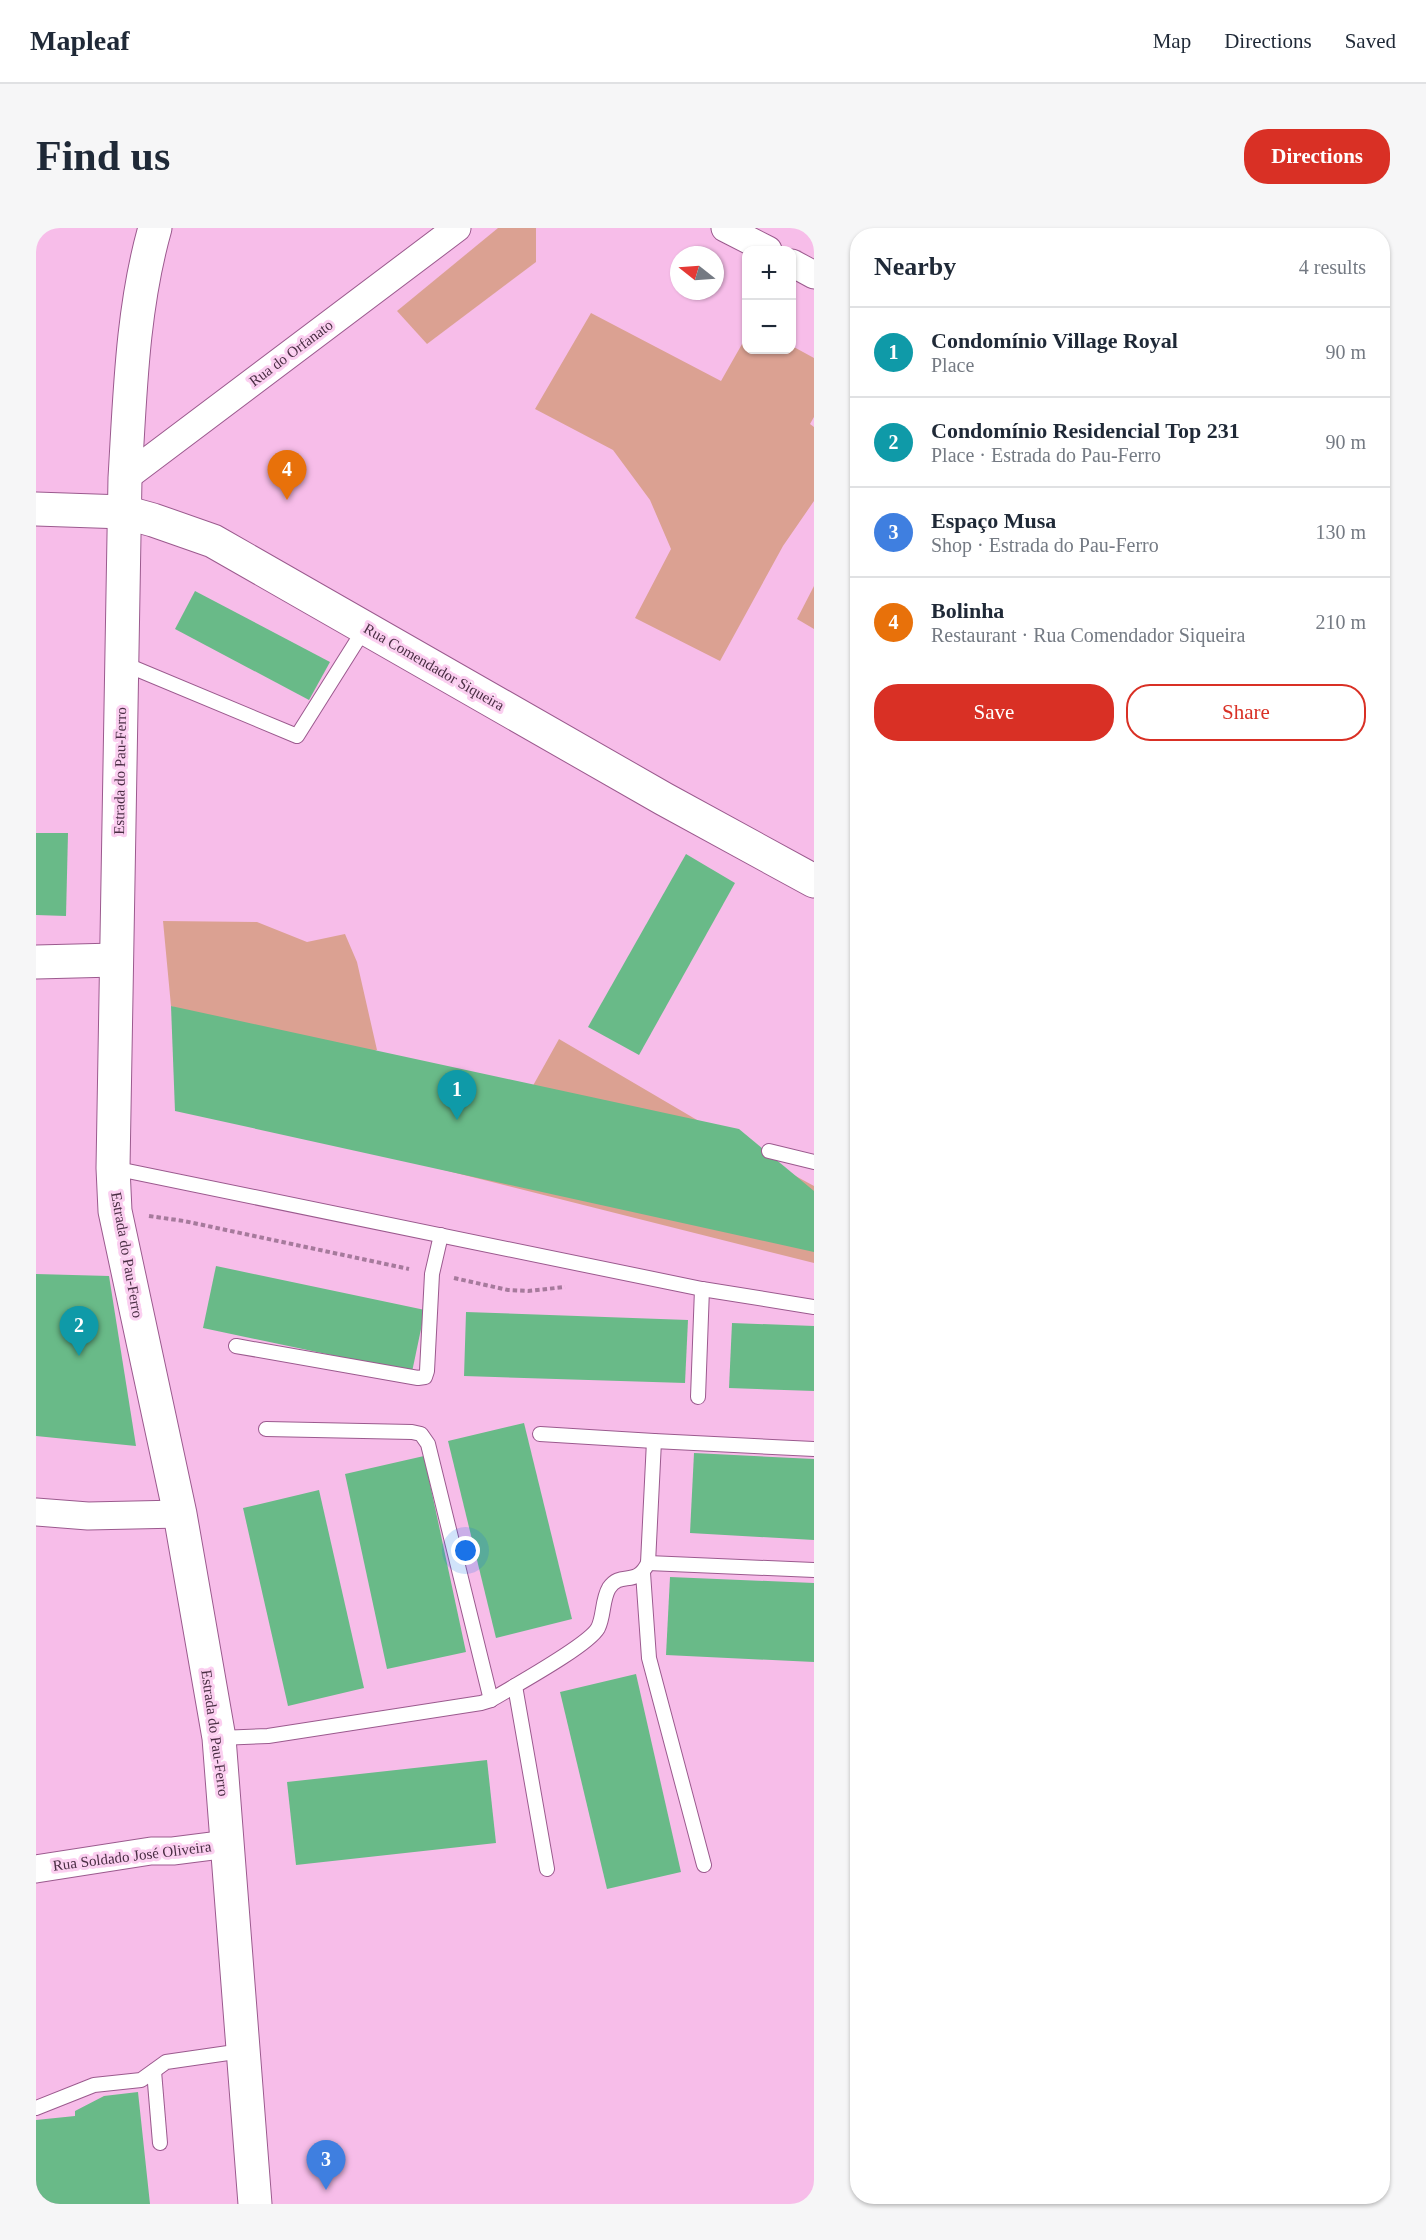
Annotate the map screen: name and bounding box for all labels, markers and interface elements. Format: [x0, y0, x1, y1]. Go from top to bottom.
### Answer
text: Mapleaf [30, 25, 130, 56]
text: Map [1153, 29, 1191, 53]
text: Directions [1224, 29, 1312, 53]
text: Saved [1345, 29, 1396, 53]
button: Directions [1244, 129, 1390, 184]
text: Find us [36, 133, 170, 179]
north arrow [670, 246, 724, 300]
map controls [742, 246, 796, 354]
button: + [742, 246, 796, 300]
text: Nearby [874, 252, 956, 281]
text: 4 results [1299, 256, 1366, 278]
button: − [742, 300, 796, 354]
street label: Rua do Orfanato [246, 317, 336, 389]
text: Condomínio Village Royal [931, 328, 1178, 353]
text: 1 [889, 341, 899, 363]
text: 90 m [1325, 341, 1366, 363]
text: Place [931, 354, 974, 376]
text: Condomínio Residencial Top 231 [931, 418, 1240, 443]
text: 2 [889, 431, 899, 453]
text: 90 m [1325, 431, 1366, 453]
text: Place · Estrada do Pau-Ferro [931, 444, 1161, 466]
pin: 4 [268, 450, 306, 500]
text: Espaço Musa [931, 508, 1056, 533]
text: 3 [889, 521, 899, 543]
text: 130 m [1315, 521, 1366, 543]
text: Shop · Estrada do Pau-Ferro [931, 534, 1159, 556]
text: Bolinha [931, 598, 1004, 623]
text: 4 [889, 611, 899, 633]
text: 210 m [1315, 611, 1366, 633]
street label: Rua Comendador Siqueira [361, 620, 507, 714]
text: Restaurant · Rua Comendador Siqueira [931, 624, 1245, 646]
button: Save [874, 684, 1114, 741]
button: Share [1126, 684, 1366, 741]
street label: Estrada do Pau-Ferro [111, 707, 129, 835]
pin: 1 [438, 1070, 476, 1120]
street label: Estrada do Pau-Ferro [108, 1191, 146, 1319]
pin: 2 [60, 1306, 99, 1356]
your location [451, 1536, 480, 1565]
street label: Estrada do Pau-Ferro [198, 1669, 232, 1797]
street label: Rua Soldado José Oliveira [52, 1838, 212, 1874]
pin: 3 [306, 2140, 346, 2190]

